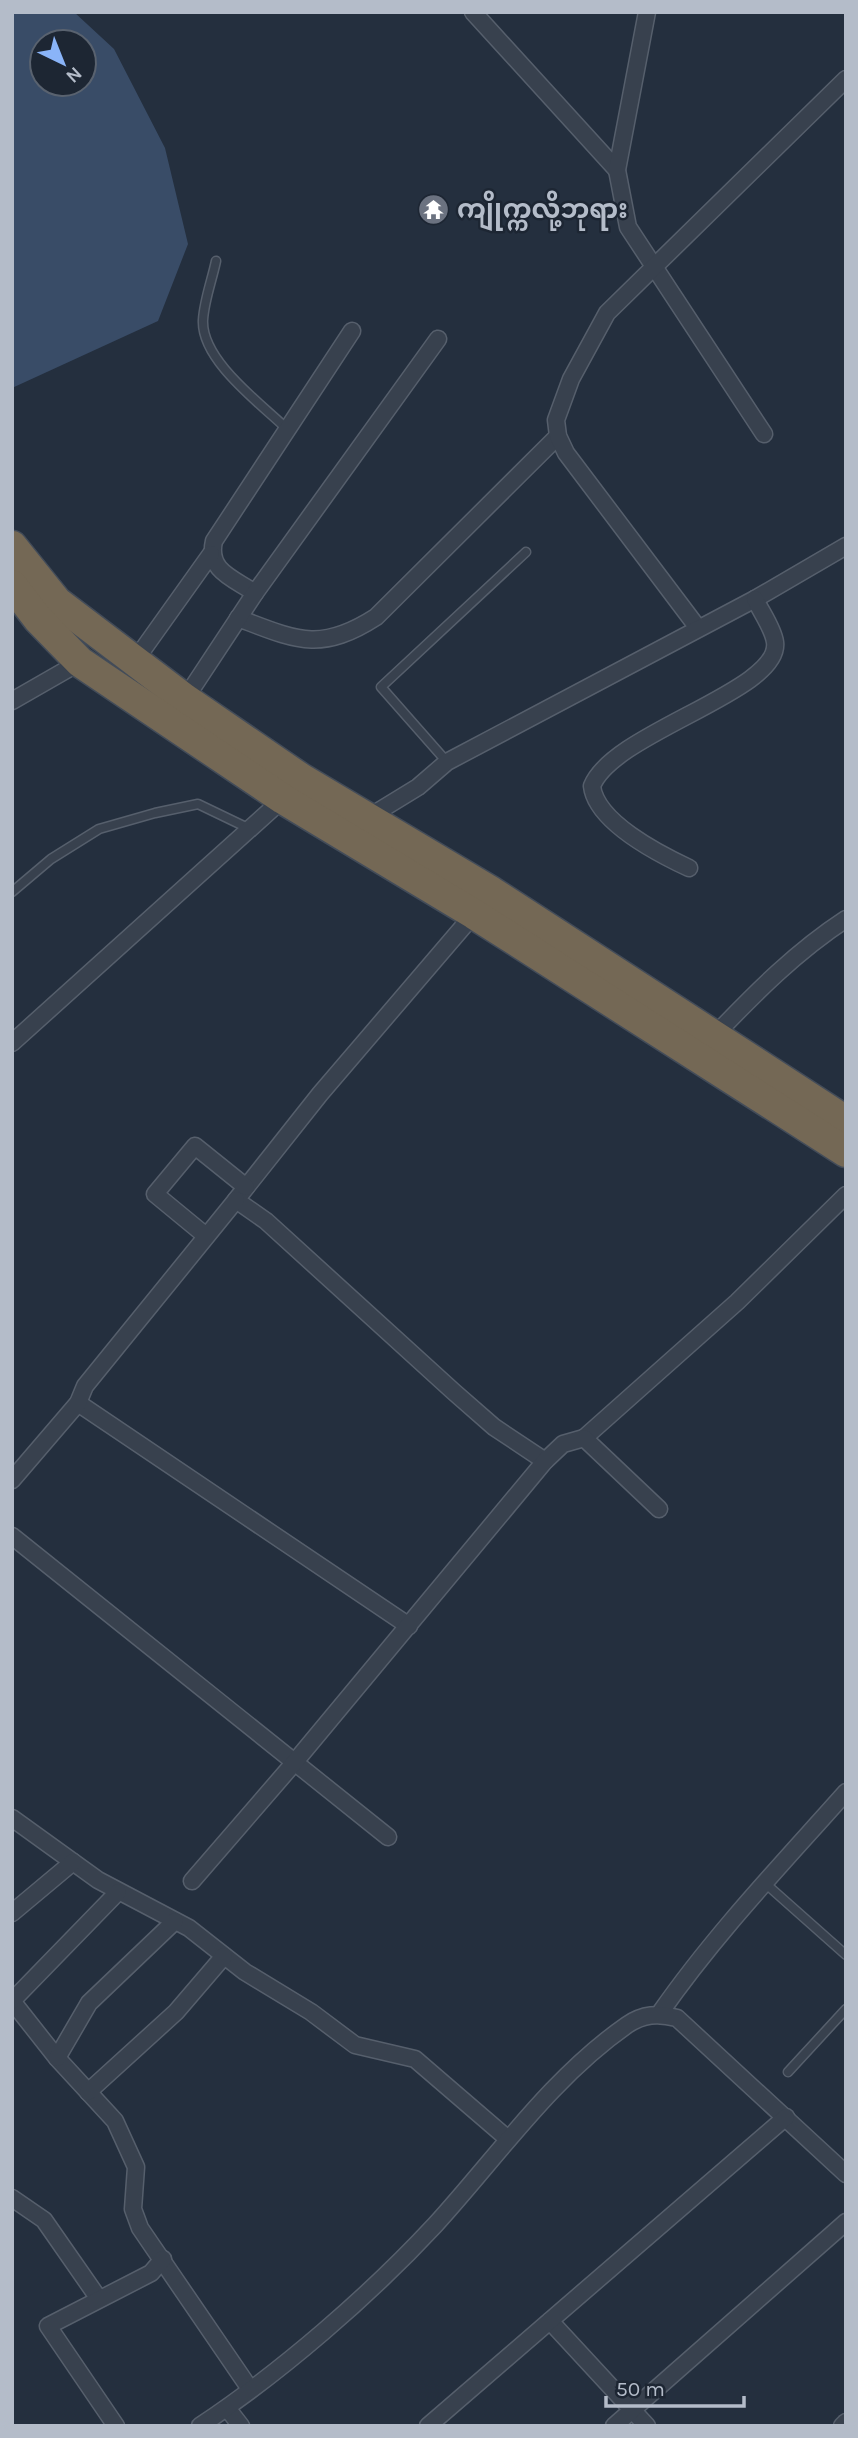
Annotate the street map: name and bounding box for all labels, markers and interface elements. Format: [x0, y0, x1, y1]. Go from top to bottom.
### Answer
north arrow [28, 28, 98, 98]
text: N [61, 62, 86, 87]
place label: ကျိုက္ကလို့ဘုရား [457, 190, 628, 231]
temple icon: ကျိုက္ကလို့ဘုရား [417, 192, 451, 226]
scale bar [606, 2364, 744, 2408]
text: 50 m [616, 2377, 665, 2401]

